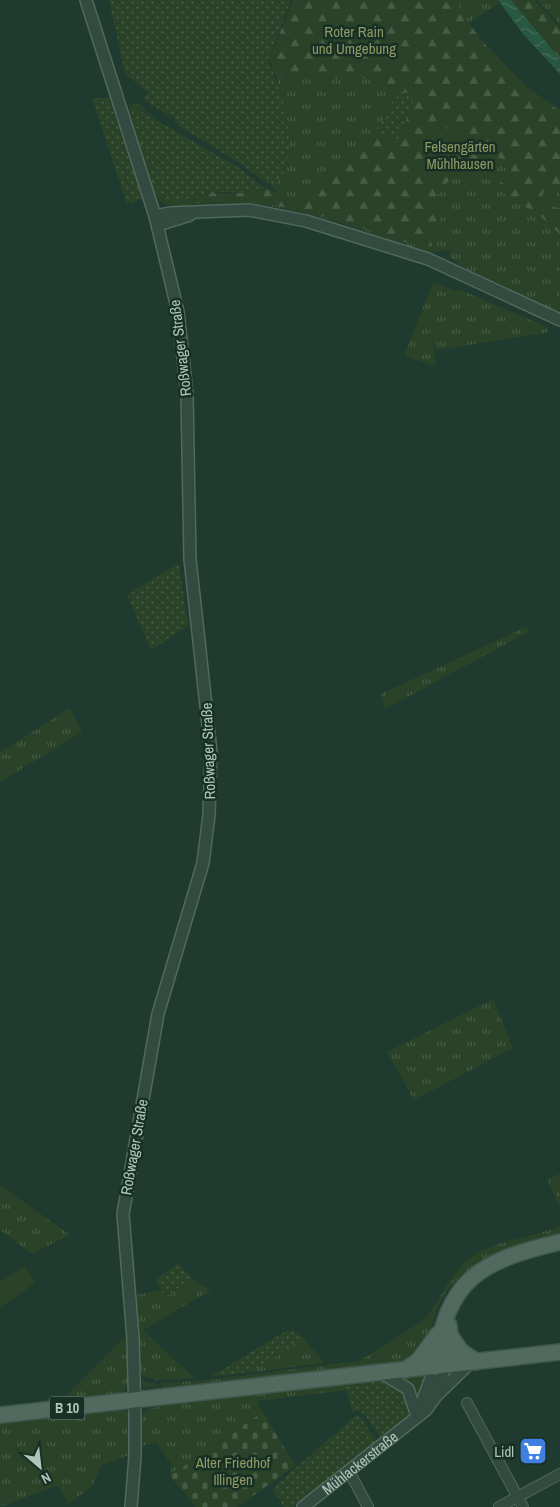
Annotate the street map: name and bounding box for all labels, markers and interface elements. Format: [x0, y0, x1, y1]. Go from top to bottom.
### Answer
park label: Roter Rain und Umgebung [312, 21, 396, 59]
park label: Felsengärten Mühlhausen [424, 136, 496, 174]
street label: Roßwager Straße [164, 298, 196, 397]
street label: Roßwager Straße [196, 702, 220, 800]
street label: Roßwager Straße [115, 1097, 153, 1197]
road number: B 10 [50, 1396, 84, 1420]
street label: Mühlackerstraße [317, 1426, 402, 1499]
supermarket icon: Lidl [518, 1436, 548, 1466]
place label: Lidl [494, 1441, 514, 1462]
north arrow [15, 1442, 65, 1492]
park label: Alter Friedhof Illingen [195, 1452, 271, 1490]
text: N [38, 1469, 54, 1488]

